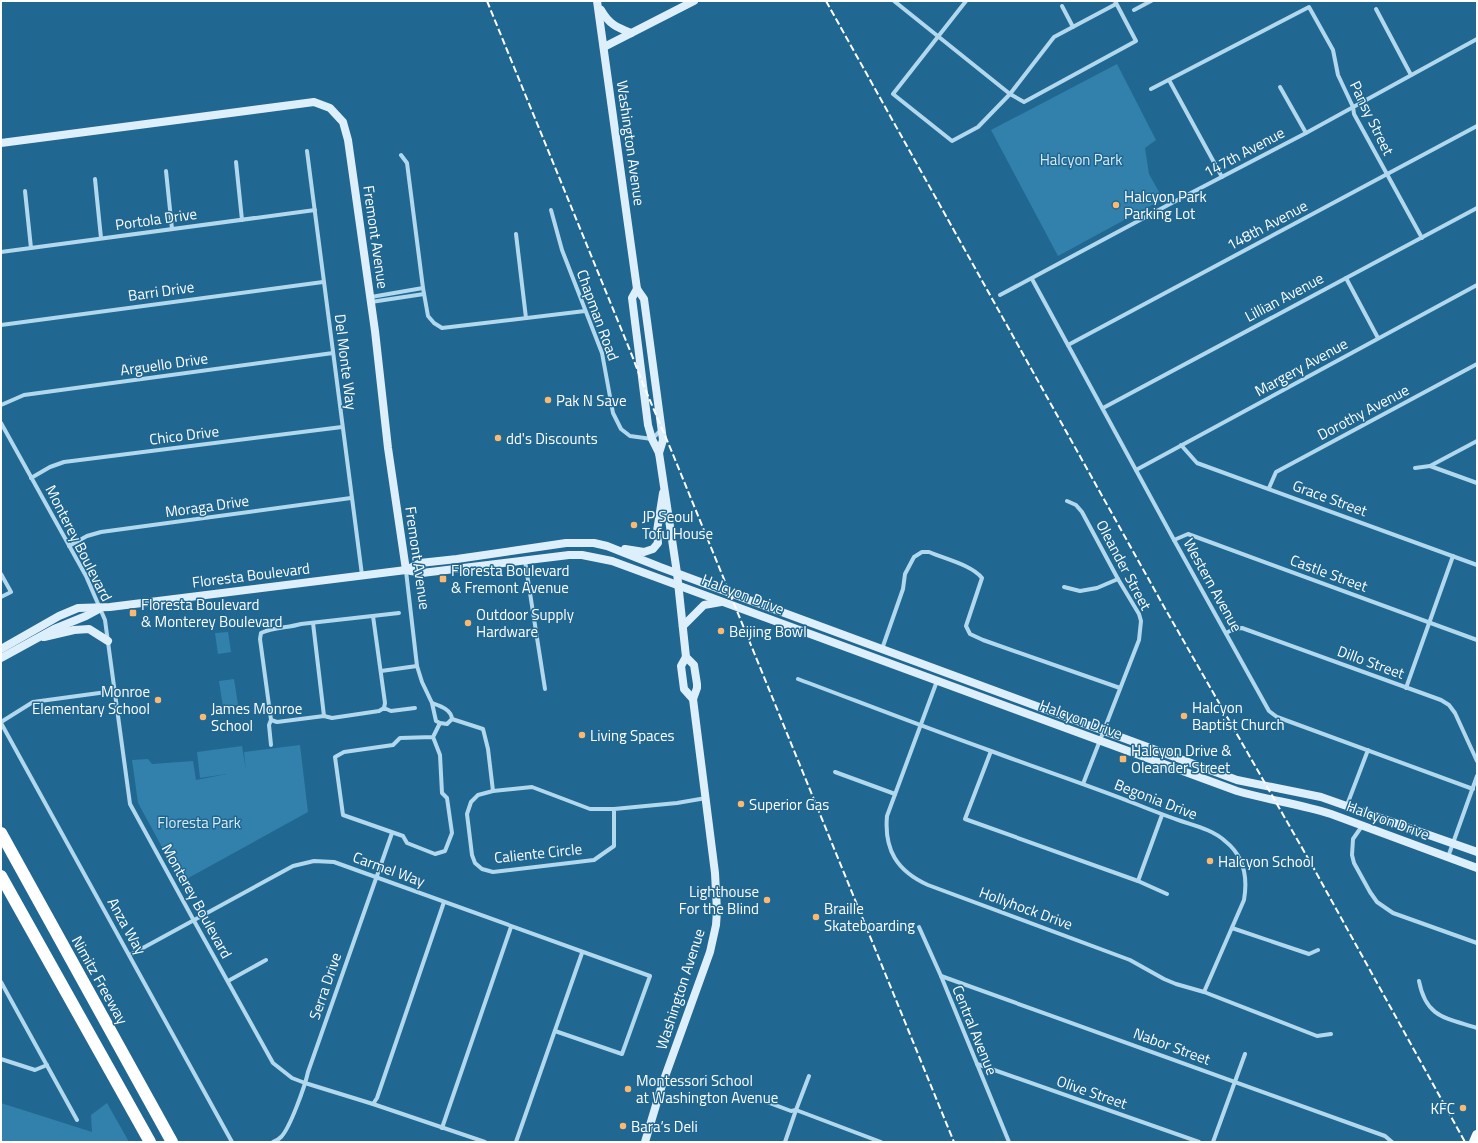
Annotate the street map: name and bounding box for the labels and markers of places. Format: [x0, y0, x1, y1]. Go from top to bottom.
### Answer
place label: Halcyon Park Parking Lot [1124, 185, 1207, 225]
marker: Halcyon Park Parking Lot [1111, 200, 1121, 210]
place label: Pak N Save [556, 389, 627, 412]
marker: Pak N Save [543, 395, 553, 405]
place label: dd's Discounts [506, 427, 598, 450]
marker: dd's Discounts [493, 433, 503, 443]
place label: JP Seoul Tofu House [642, 505, 713, 545]
marker: JP Seoul Tofu House [629, 520, 639, 530]
place label: Floresta Boulevard & Fremont Avenue [451, 559, 570, 599]
marker: Floresta Boulevard & Fremont Avenue [438, 574, 448, 584]
place label: Floresta Boulevard & Monterey Boulevard [141, 593, 283, 633]
place label: Outdoor Supply Hardware [476, 603, 574, 643]
marker: Floresta Boulevard & Monterey Boulevard [128, 608, 138, 618]
marker: Outdoor Supply Hardware [463, 618, 473, 628]
place label: Beijing Bowl [729, 620, 807, 643]
marker: Beijing Bowl [716, 626, 726, 636]
place label: Monroe Elementary School [32, 680, 150, 720]
marker: Monroe Elementary School [153, 695, 163, 705]
place label: Halcyon Baptist Church [1192, 696, 1285, 736]
place label: James Monroe School [211, 697, 302, 737]
marker: Halcyon Baptist Church [1179, 711, 1189, 721]
marker: James Monroe School [198, 712, 208, 722]
place label: Living Spaces [590, 724, 675, 747]
marker: Living Spaces [577, 730, 587, 740]
place label: Halcyon Drive & Oleander Street [1131, 739, 1232, 779]
marker: Halcyon Drive & Oleander Street [1118, 754, 1128, 764]
place label: Superior Gas [749, 793, 829, 816]
marker: Superior Gas [736, 799, 746, 809]
place label: Halcyon School [1218, 850, 1314, 873]
marker: Halcyon School [1205, 856, 1215, 866]
place label: Lighthouse For the Blind [679, 880, 759, 920]
marker: Lighthouse For the Blind [762, 895, 772, 905]
place label: Braille Skateboarding [824, 897, 915, 937]
marker: Braille Skateboarding [811, 912, 821, 922]
place label: Montessori School at Washington Avenue [636, 1069, 778, 1109]
marker: Montessori School at Washington Avenue [623, 1084, 633, 1094]
place label: KFC [1431, 1097, 1455, 1120]
marker: KFC [1458, 1103, 1468, 1113]
place label: Bara’s Deli [631, 1115, 698, 1138]
marker: Bara’s Deli [618, 1121, 628, 1131]

